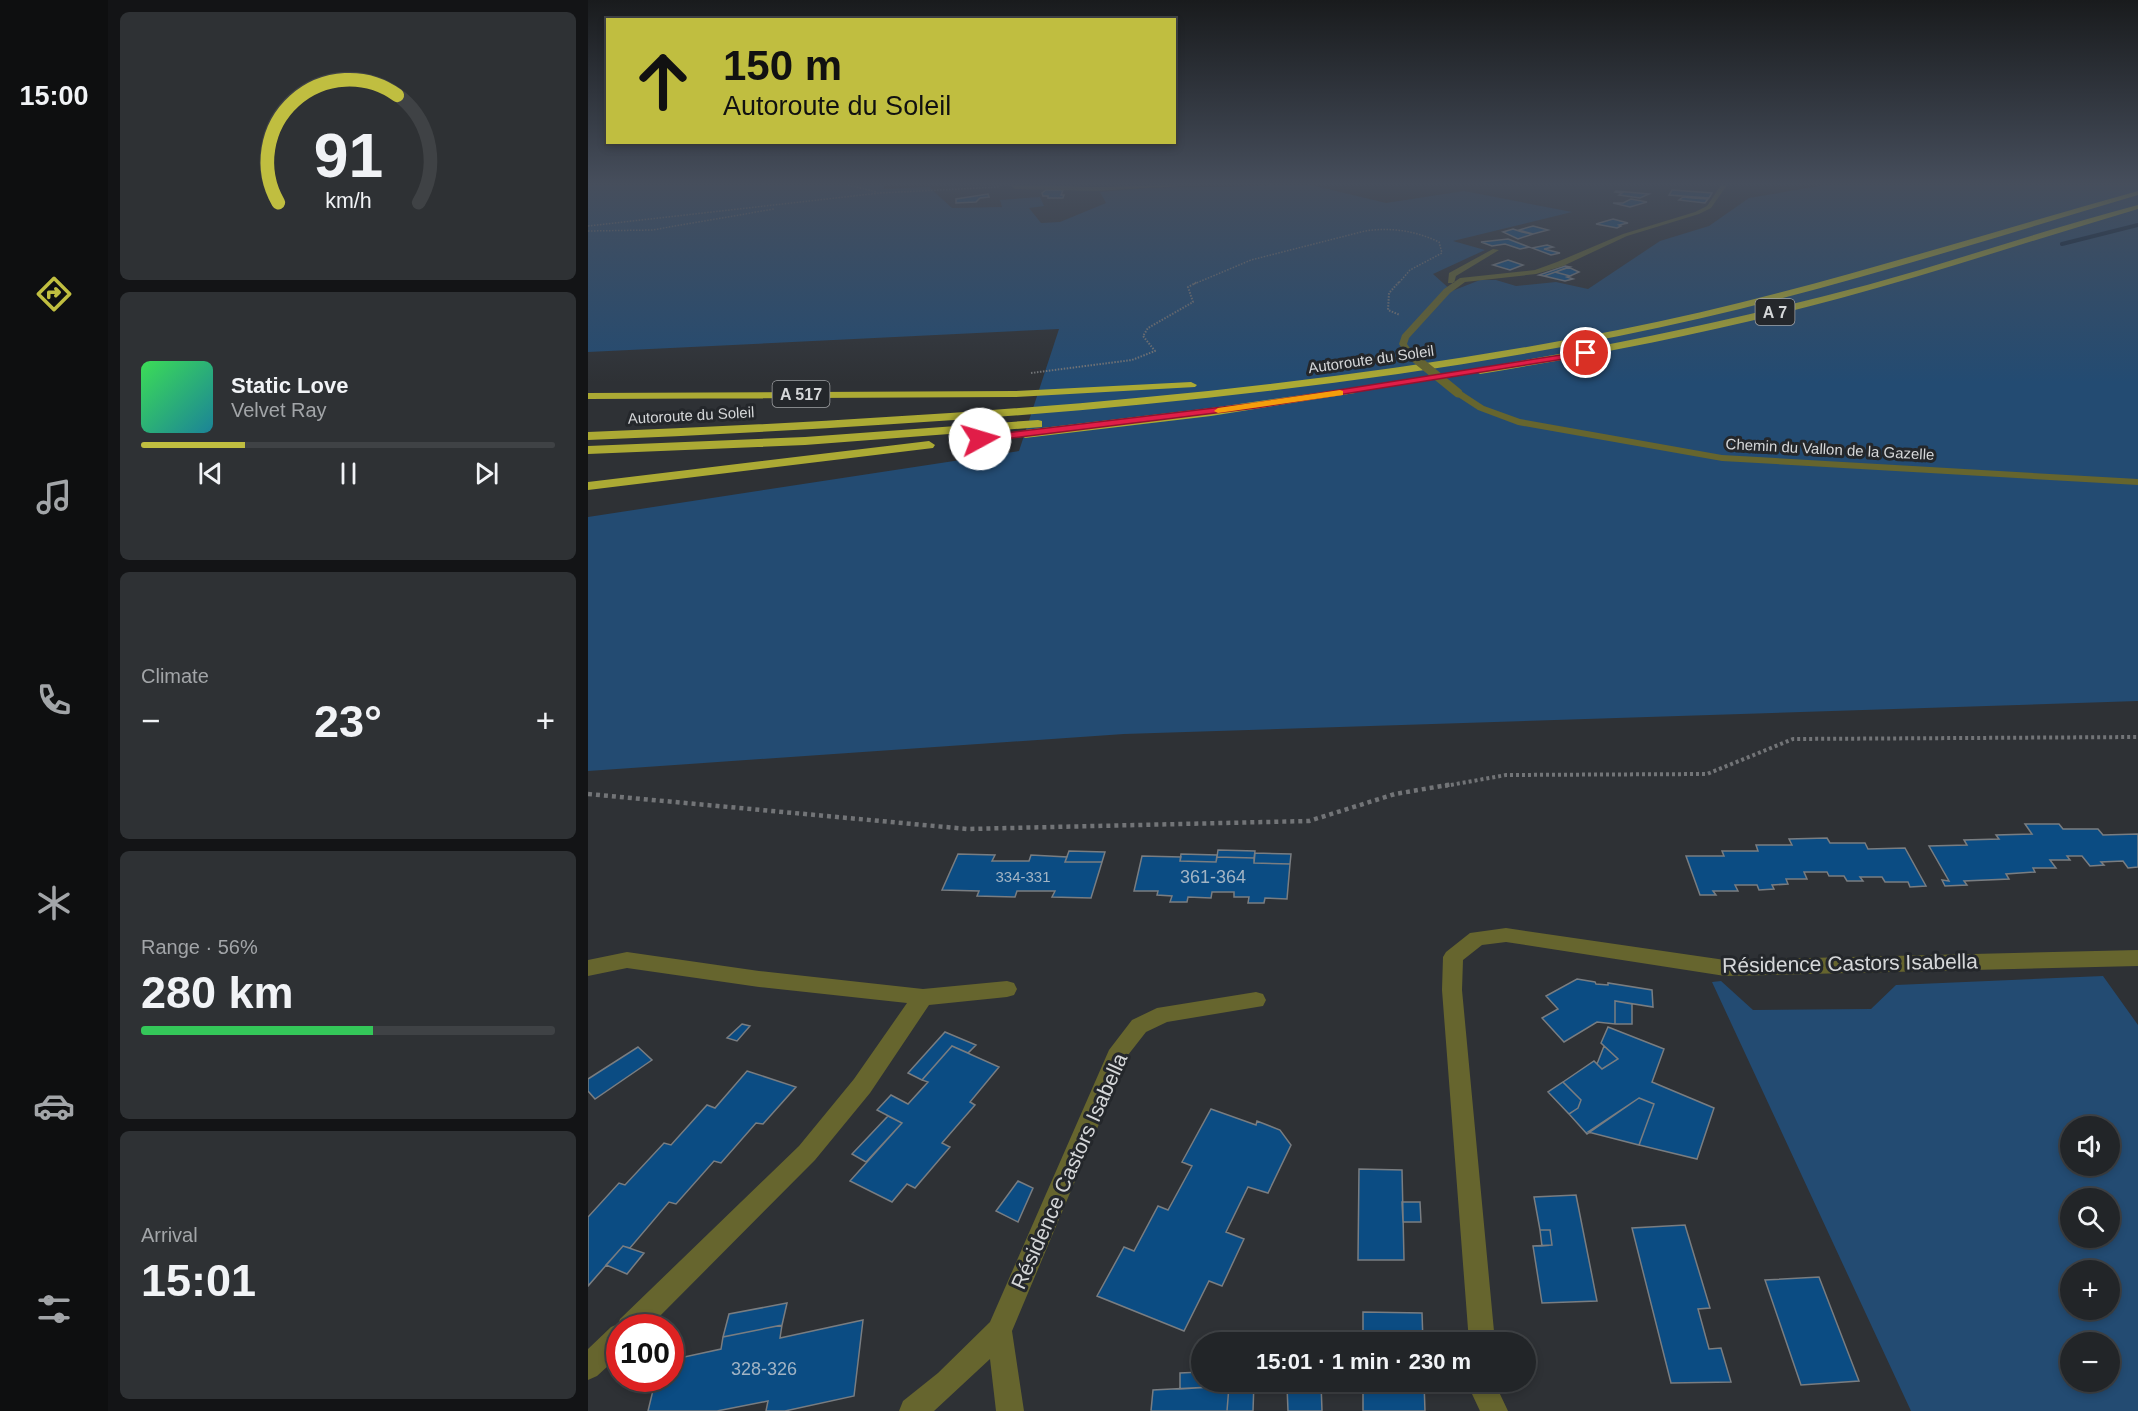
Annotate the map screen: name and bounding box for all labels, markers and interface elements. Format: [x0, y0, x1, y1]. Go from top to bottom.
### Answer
icon: ahead [624, 42, 702, 120]
text: 150 m [723, 42, 842, 89]
text: 15:00 [19, 81, 89, 111]
text: Autoroute du Soleil [723, 91, 951, 121]
text: 91 [313, 121, 383, 190]
text: km/h [325, 189, 371, 213]
icon: directions [33, 273, 75, 315]
road number: A 7 [1756, 299, 1794, 325]
pin [1560, 327, 1611, 378]
icon: arrive [1569, 336, 1602, 369]
street label: Autoroute du Soleil [1307, 342, 1435, 376]
text: Static Love [231, 373, 348, 398]
road number: A 517 [772, 381, 830, 407]
text: Velvet Ray [231, 399, 327, 421]
street label: Autoroute du Soleil [627, 403, 755, 427]
position arrow [948, 407, 1012, 471]
street label: Chemin du Vallon de la Gazelle [1725, 435, 1935, 463]
icon: previous [194, 457, 227, 490]
icon: pause [332, 457, 365, 490]
icon: next [470, 457, 503, 490]
icon: music [33, 476, 75, 518]
text: Climate [141, 665, 209, 687]
icon: phone [33, 679, 75, 721]
text: 23° [314, 696, 382, 747]
text: − [141, 702, 160, 739]
text: + [536, 702, 555, 739]
house number: 361-364 [1180, 867, 1246, 887]
house number: 334-331 [995, 868, 1051, 885]
icon: climate [33, 882, 75, 924]
text: Range · 56% [141, 936, 258, 958]
street label: Résidence Castors Isabella [1722, 949, 1978, 977]
text: 280 km [141, 967, 294, 1018]
street label: Résidence Castors Isabella [1007, 1049, 1132, 1292]
icon: car [33, 1085, 75, 1127]
map controls [2060, 1116, 2120, 1392]
button: sound [2060, 1116, 2120, 1176]
button: search [2060, 1188, 2120, 1248]
text: Arrival [141, 1224, 198, 1246]
text: 15:01 [141, 1255, 256, 1306]
button: + [2060, 1260, 2120, 1320]
icon: filters [33, 1288, 75, 1330]
speed limit sign: 100 [606, 1314, 684, 1392]
button: − [2060, 1332, 2120, 1392]
text: 15:01 · 1 min · 230 m [1256, 1349, 1471, 1374]
house number: 328-326 [731, 1359, 797, 1379]

